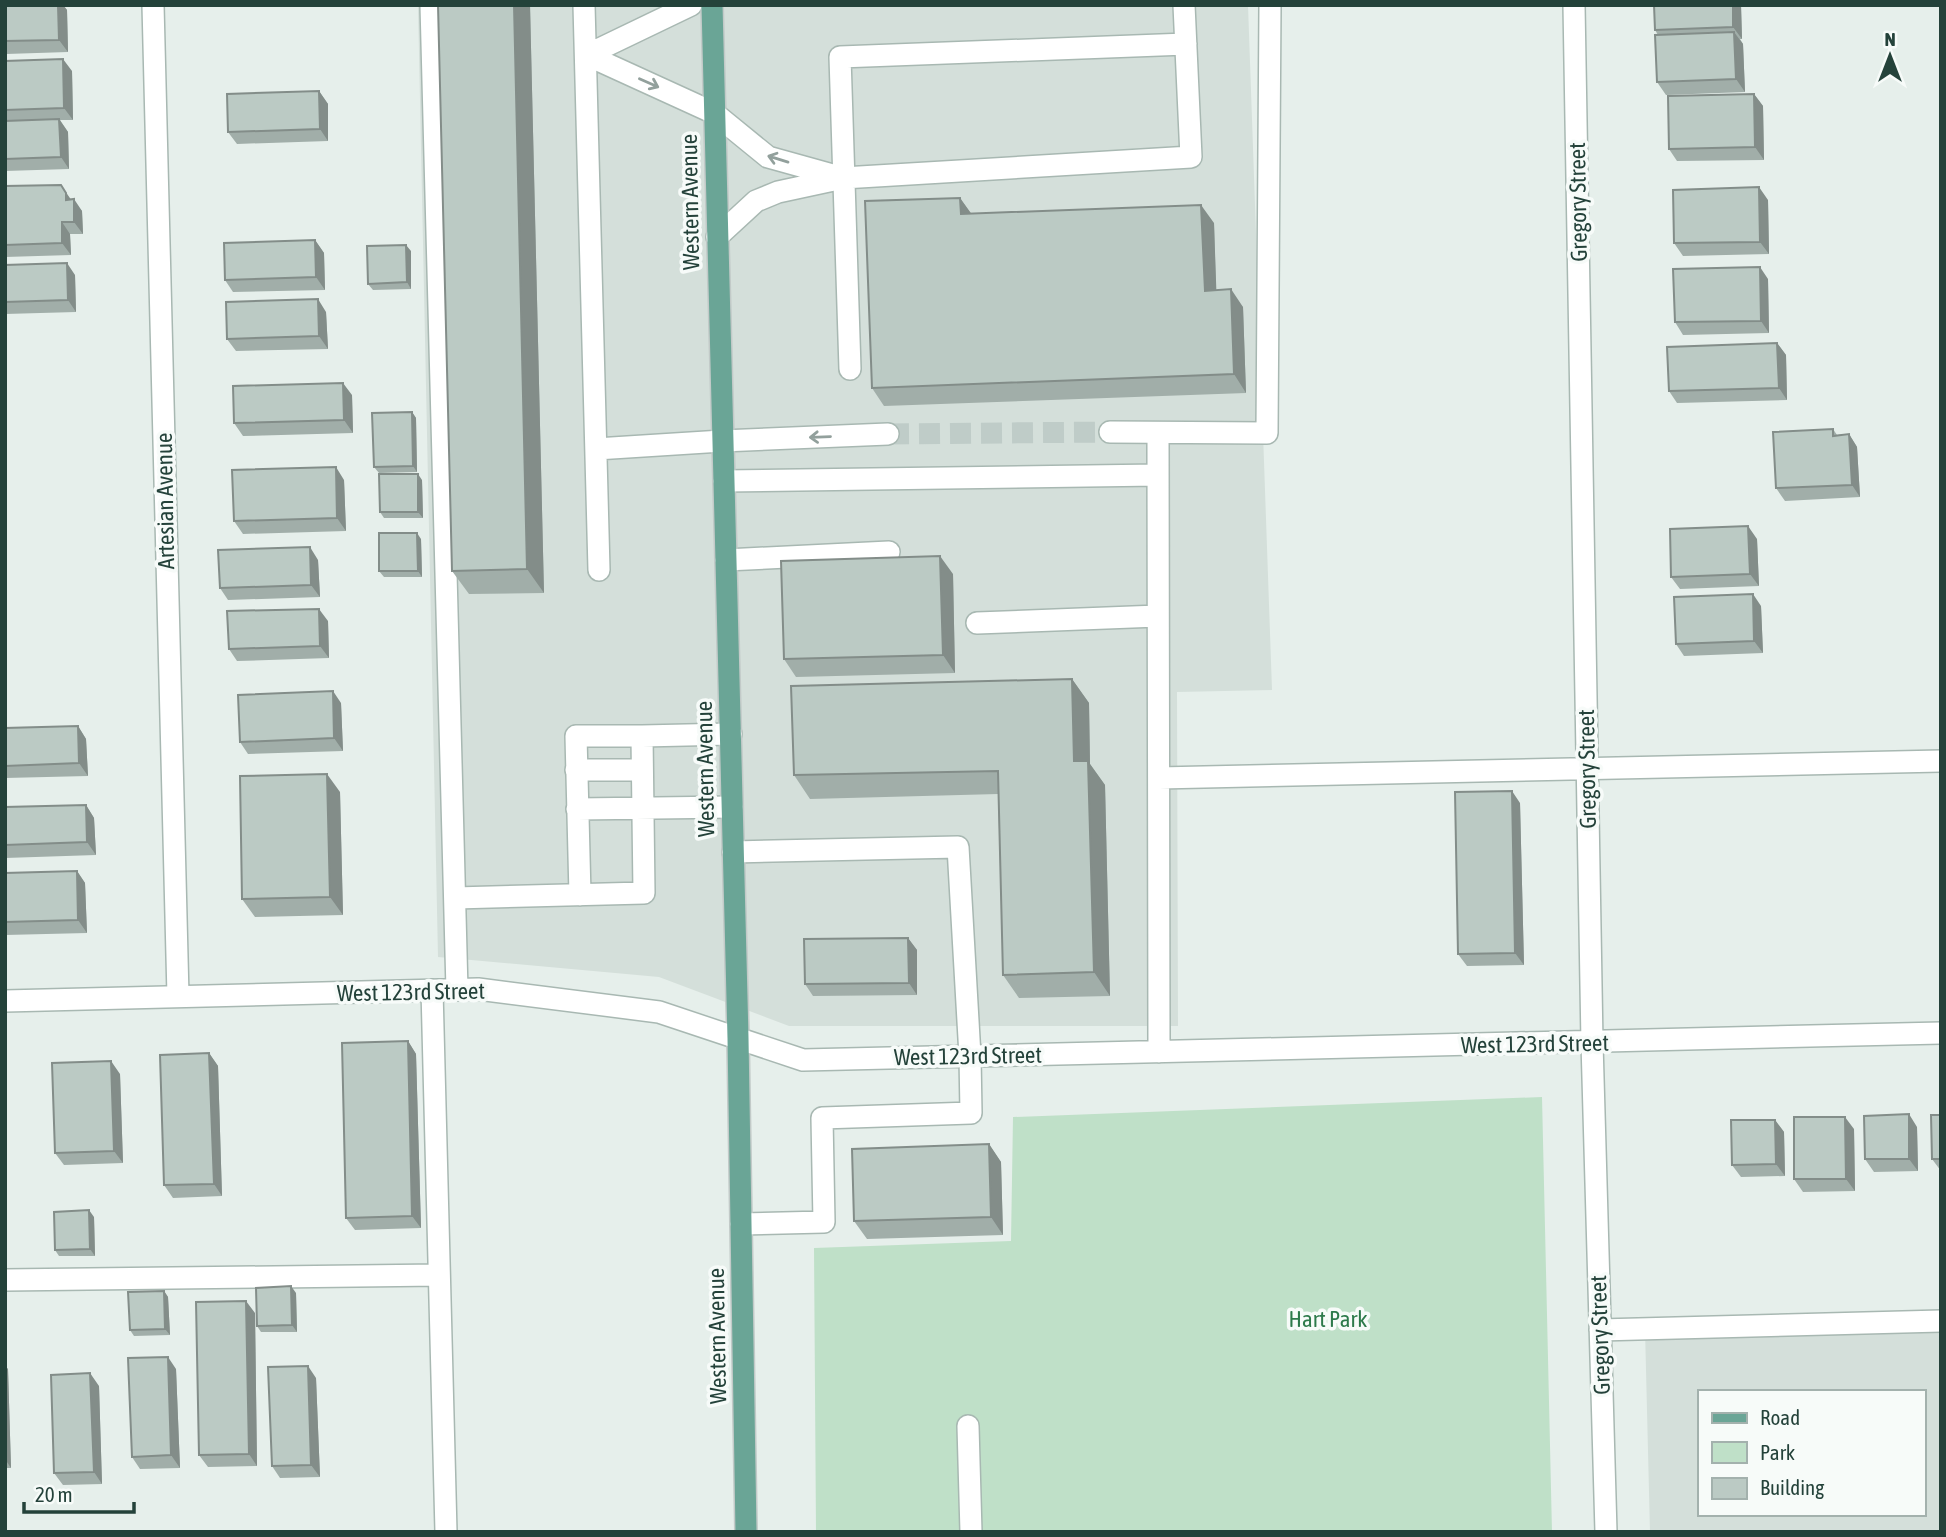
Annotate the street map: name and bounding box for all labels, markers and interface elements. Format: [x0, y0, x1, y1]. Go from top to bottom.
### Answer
north arrow [1855, 21, 1925, 91]
text: N [1884, 28, 1896, 50]
one-way arrow [638, 77, 659, 90]
street label: Western Avenue [676, 134, 704, 270]
street label: Gregory Street [1564, 142, 1592, 262]
one-way arrow [767, 152, 789, 165]
one-way arrow [808, 430, 831, 443]
street label: Artesian Avenue [151, 432, 179, 570]
street label: Western Avenue [691, 701, 719, 837]
street label: Gregory Street [1573, 709, 1601, 829]
street label: West 123rd Street [337, 978, 485, 1006]
street label: West 123rd Street [1461, 1030, 1609, 1058]
street label: West 123rd Street [894, 1042, 1042, 1070]
street label: Western Avenue [703, 1268, 731, 1404]
street label: Gregory Street [1585, 1275, 1615, 1395]
park label: Hart Park [1289, 1306, 1367, 1332]
legend [1698, 1390, 1925, 1516]
text: Road [1760, 1405, 1800, 1429]
text: Park [1760, 1440, 1795, 1464]
scale bar [24, 1470, 135, 1514]
text: Building [1760, 1475, 1824, 1499]
text: 20 m [35, 1482, 73, 1506]

